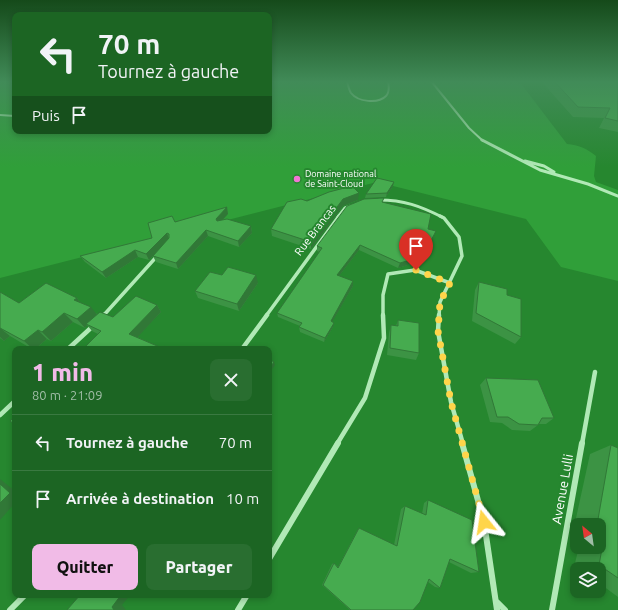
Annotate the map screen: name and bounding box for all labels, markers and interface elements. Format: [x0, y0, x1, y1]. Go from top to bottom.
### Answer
icon: left [32, 28, 84, 80]
text: 70 m [98, 28, 160, 59]
text: Tournez à gauche [98, 61, 239, 81]
icon: arrive [68, 104, 90, 126]
text: Puis [32, 107, 60, 124]
place label: Domaine national de Saint-Cloud [305, 169, 377, 189]
marker: Domaine national de Saint-Cloud [292, 174, 302, 184]
street label: Rue Brancas [292, 202, 338, 258]
pin [399, 229, 433, 270]
icon: arrive [405, 235, 427, 257]
text: 1 min [32, 359, 93, 386]
button: close [210, 359, 252, 401]
text: 80 m · 21:09 [32, 388, 103, 402]
icon: left [32, 432, 54, 454]
text: Tournez à gauche [66, 434, 189, 451]
text: 70 m [219, 434, 252, 451]
street label: Avenue Lulli [549, 453, 575, 525]
icon: arrive [32, 488, 54, 510]
text: Arrivée à destination [66, 490, 214, 507]
text: 10 m [226, 490, 259, 507]
position arrow [463, 501, 505, 543]
north arrow [570, 518, 606, 554]
map controls [570, 518, 606, 598]
button: Quitter [32, 544, 138, 590]
button: Partager [146, 544, 252, 590]
button: layers [570, 562, 606, 598]

